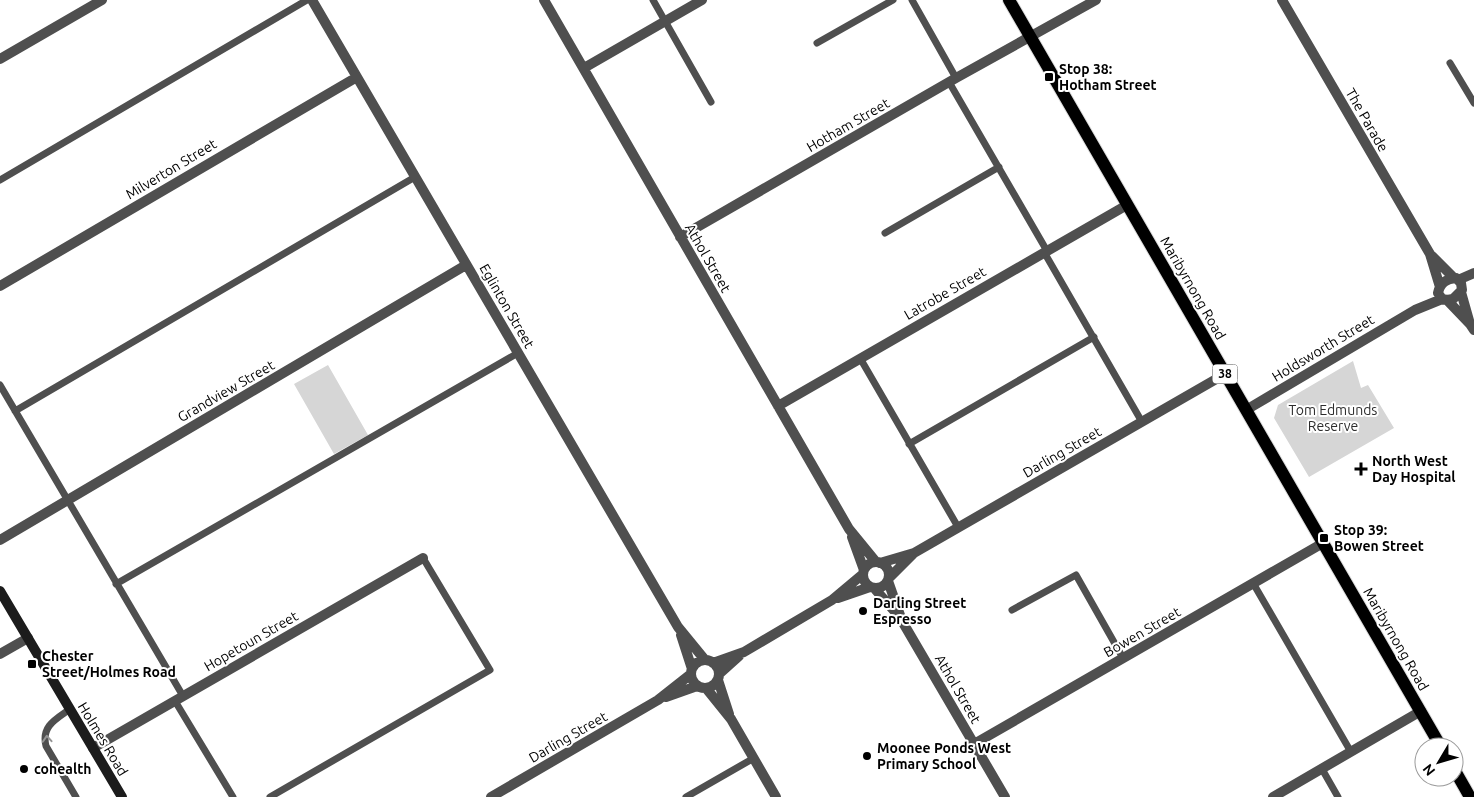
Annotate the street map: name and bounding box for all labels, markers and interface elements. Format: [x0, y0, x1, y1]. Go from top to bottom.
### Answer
place label: Stop 38: Hotham Street [1059, 61, 1157, 93]
marker: Stop 38: Hotham Street [1043, 71, 1055, 83]
street label: The Parade [1342, 85, 1392, 155]
street label: Hotham Street [804, 95, 893, 155]
street label: Milverton Street [123, 135, 220, 202]
street label: Athol Street [682, 221, 734, 296]
street label: Maribyrnong Road [1157, 234, 1229, 342]
street label: Eglinton Street [476, 261, 538, 351]
street label: Latrobe Street [901, 263, 989, 323]
street label: Holdsworth Street [1269, 311, 1377, 385]
street label: Grandview Street [175, 357, 278, 425]
road number: 38 [1212, 364, 1238, 384]
park label: Tom Edmunds Reserve [1289, 402, 1377, 434]
street label: Darling Street [1020, 423, 1104, 481]
place label: North West Day Hospital [1372, 453, 1456, 485]
marker: North West Day Hospital [1354, 462, 1368, 476]
place label: Stop 39: Bowen Street [1334, 522, 1424, 554]
marker: Stop 39: Bowen Street [1318, 532, 1330, 544]
street label: Maribyrnong Road [1360, 585, 1432, 693]
place label: Darling Street Espresso [873, 595, 966, 627]
street label: Bowen Street [1101, 603, 1184, 660]
marker: Darling Street Espresso [857, 605, 869, 617]
street label: Hopetoun Street [201, 607, 301, 674]
place label: Chester Street/Holmes Road [42, 648, 176, 680]
street label: Athol Street [932, 652, 984, 727]
marker: Chester Street/Holmes Road [26, 658, 38, 670]
street label: Holmes Road [75, 699, 131, 779]
street label: Darling Street [526, 708, 610, 766]
one-way arrow [41, 734, 52, 742]
north arrow [1414, 737, 1464, 787]
place label: Moonee Ponds West Primary School [877, 740, 1011, 772]
marker: Moonee Ponds West Primary School [861, 750, 873, 762]
place label: cohealth [34, 761, 91, 777]
text: N [1419, 761, 1438, 779]
marker: cohealth [18, 763, 30, 775]

